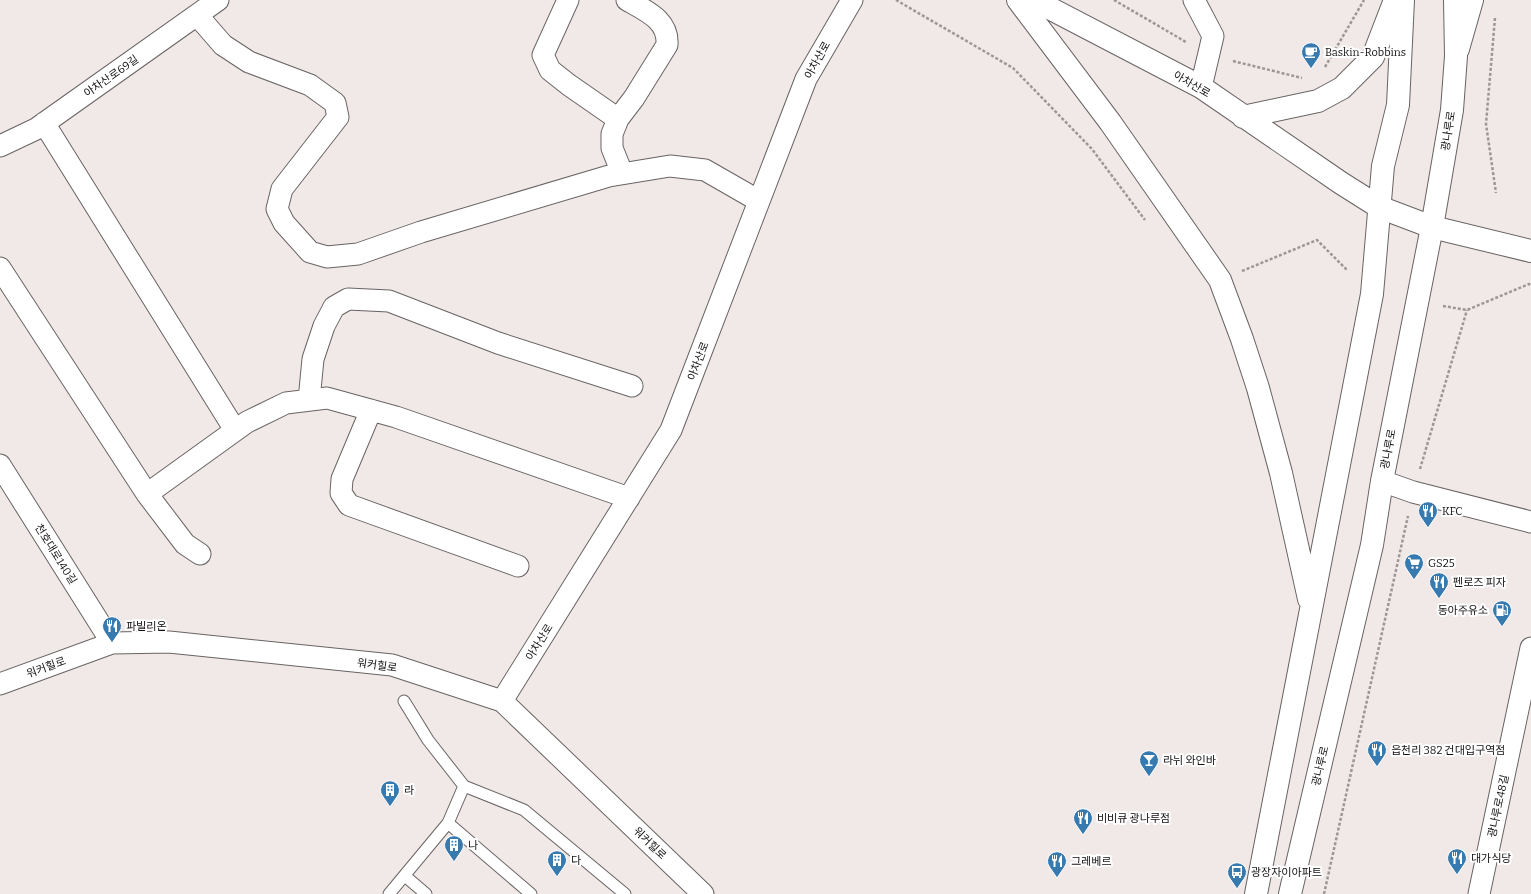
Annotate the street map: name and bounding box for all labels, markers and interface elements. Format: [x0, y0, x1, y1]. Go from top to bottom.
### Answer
street label: 아차산로 [802, 39, 833, 81]
cafe icon: Baskin-Robbins [1300, 41, 1322, 69]
place label: Baskin-Robbins [1325, 46, 1406, 59]
street label: 아차산로69길 [82, 53, 141, 100]
street label: 아차산로 [1171, 69, 1213, 100]
street label: 광나루로 [1439, 110, 1458, 152]
street label: 아차산로 [685, 340, 712, 382]
street label: 광나루로 [1378, 428, 1399, 470]
restaurant icon: KFC [1417, 500, 1439, 528]
place label: KFC [1442, 505, 1462, 518]
street label: 천호대로140길 [32, 522, 79, 587]
supermarket icon: GS25 [1403, 552, 1425, 580]
place label: GS25 [1428, 557, 1455, 570]
restaurant icon: 펜로즈 피자 [1428, 571, 1450, 599]
place label: 펜로즈 피자 [1453, 576, 1506, 589]
fuel station icon: 동아주유소 [1491, 599, 1513, 627]
place label: 동아주유소 [1437, 604, 1488, 617]
restaurant icon: 파빌리온 [101, 615, 123, 643]
place label: 파빌리온 [126, 620, 166, 633]
street label: 아차산로 [523, 622, 556, 663]
street label: 워커힐로 [25, 654, 67, 681]
street label: 워커힐로 [356, 656, 398, 675]
restaurant icon: 읍천리 382 건대입구역점 [1366, 739, 1388, 767]
place label: 읍천리 382 건대입구역점 [1391, 744, 1505, 757]
street label: 광나루로 [1310, 745, 1331, 787]
bar icon: 라뉘 와인바 [1138, 749, 1160, 777]
place label: 라뉘 와인바 [1163, 754, 1216, 767]
street label: 광나루로48길 [1486, 774, 1511, 839]
building icon: 라 [379, 779, 401, 807]
place label: 라 [404, 784, 414, 797]
restaurant icon: 비비큐 광나루점 [1072, 807, 1094, 835]
place label: 비비큐 광나루점 [1097, 812, 1170, 825]
street label: 워커힐로 [631, 825, 669, 862]
building icon: 나 [443, 834, 465, 862]
place label: 나 [468, 839, 478, 852]
restaurant icon: 대가식당 [1446, 847, 1468, 875]
building icon: 다 [546, 849, 568, 877]
restaurant icon: 그레베르 [1046, 850, 1068, 878]
place label: 대가식당 [1471, 852, 1511, 865]
place label: 다 [571, 854, 581, 867]
place label: 그레베르 [1071, 855, 1111, 868]
bus stop icon: 광장자이아파트 [1226, 861, 1248, 889]
place label: 광장자이아파트 [1251, 866, 1322, 879]

